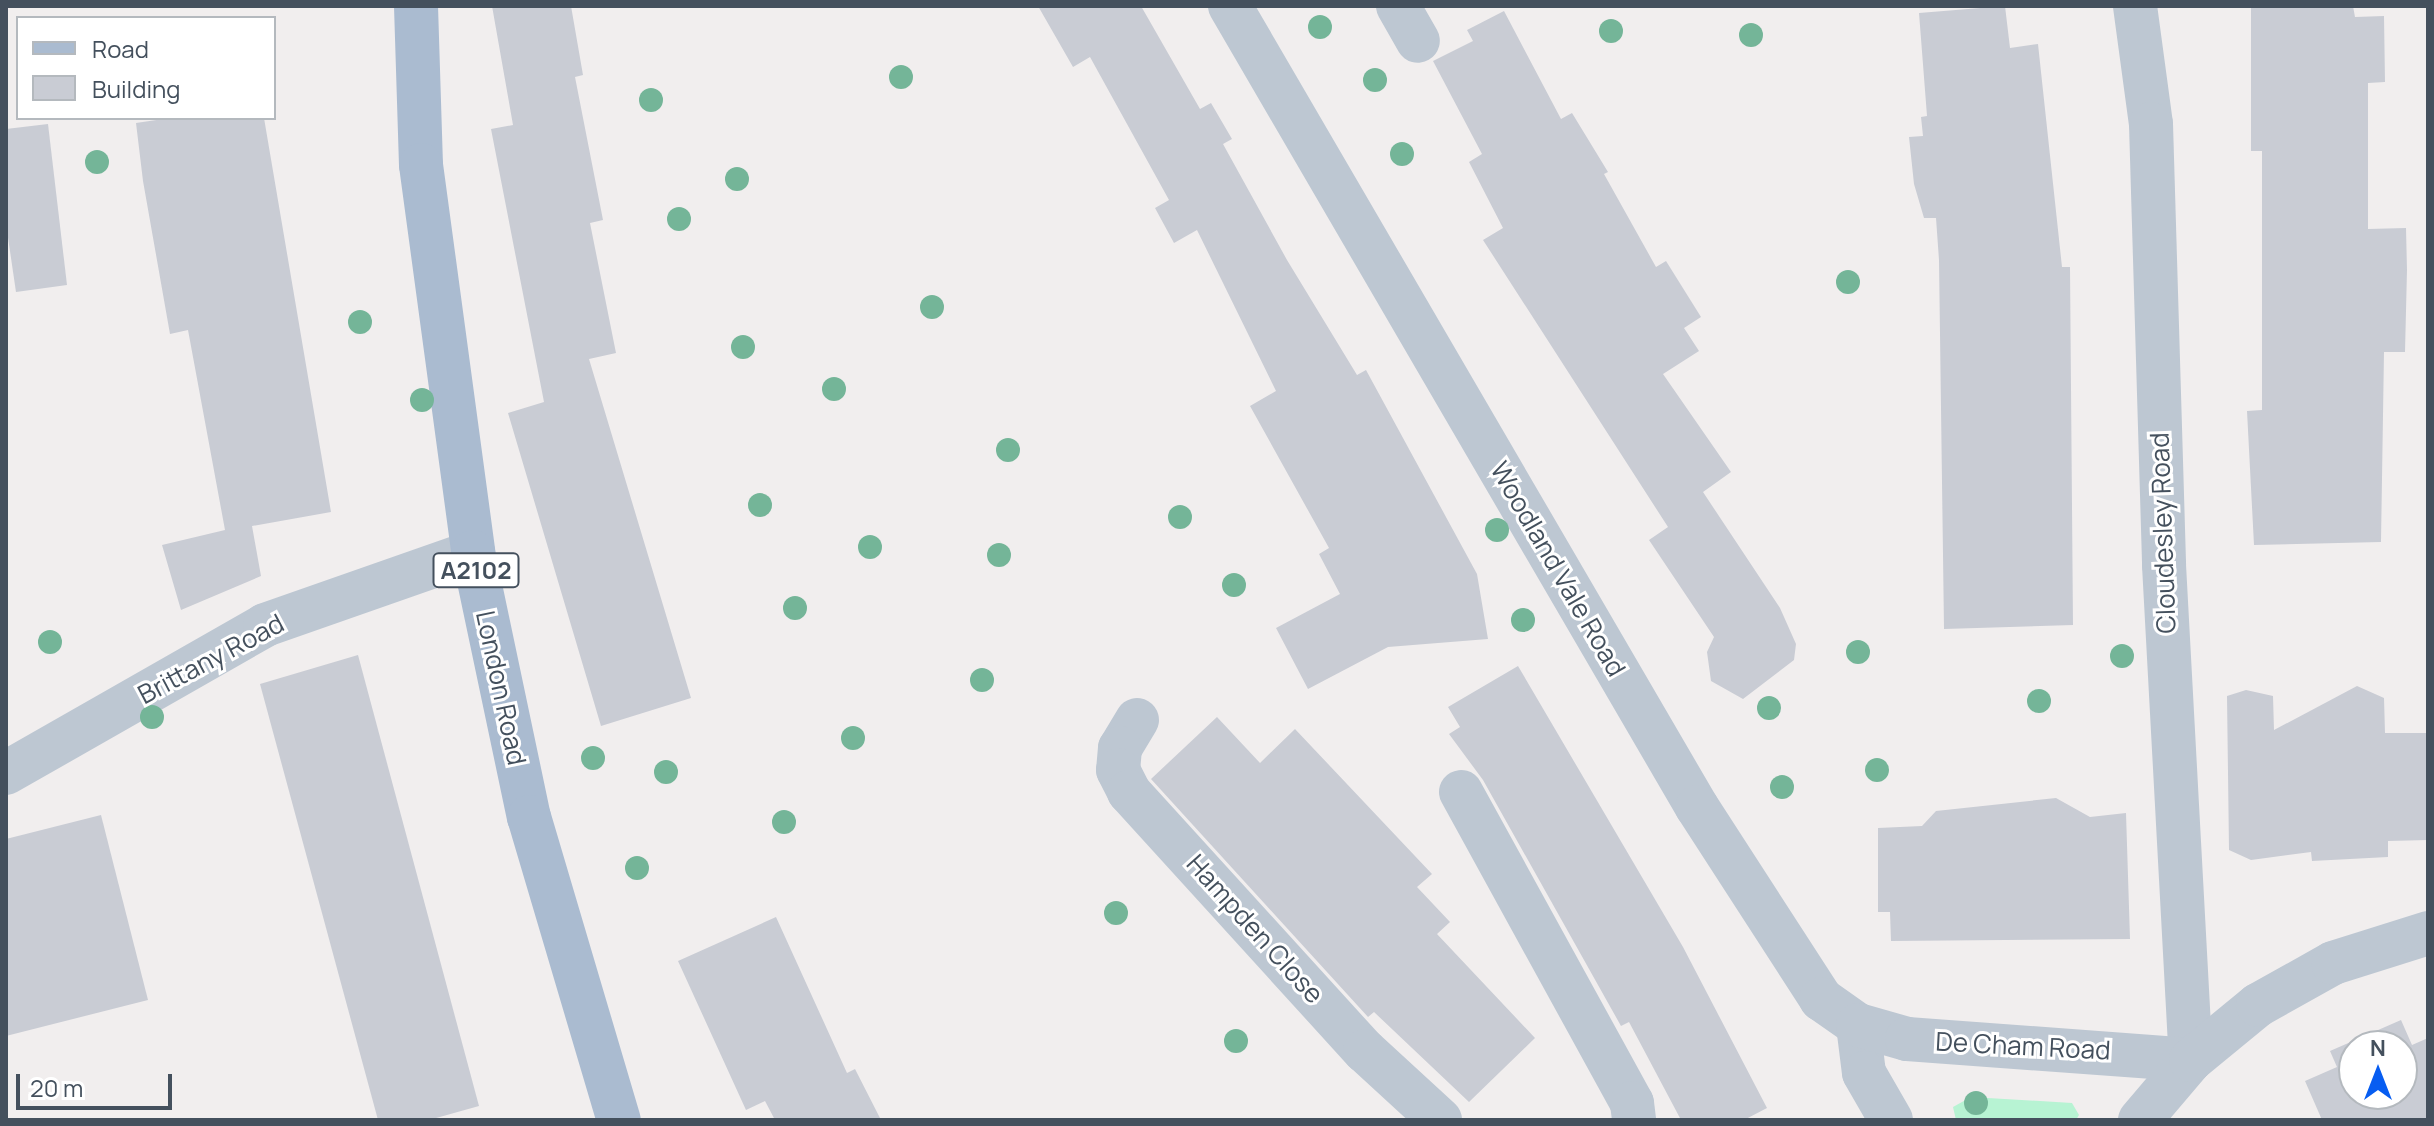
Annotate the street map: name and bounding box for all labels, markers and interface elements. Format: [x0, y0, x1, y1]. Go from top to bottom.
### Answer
legend [16, 16, 276, 120]
text: Road [92, 32, 149, 65]
text: Building [92, 72, 180, 105]
street label: Cloudesley Road [2144, 432, 2182, 634]
street label: Woodland Vale Road [1484, 456, 1632, 682]
road number: A2102 [432, 550, 520, 590]
street label: Brittany Road [133, 608, 289, 710]
street label: London Road [469, 608, 533, 768]
street label: Hampden Close [1180, 848, 1330, 1010]
street label: De Cham Road [1935, 1026, 2111, 1066]
north arrow [2338, 1030, 2418, 1110]
text: N [2370, 1033, 2386, 1063]
scale bar [20, 1058, 176, 1108]
text: 20 m [30, 1071, 83, 1104]

